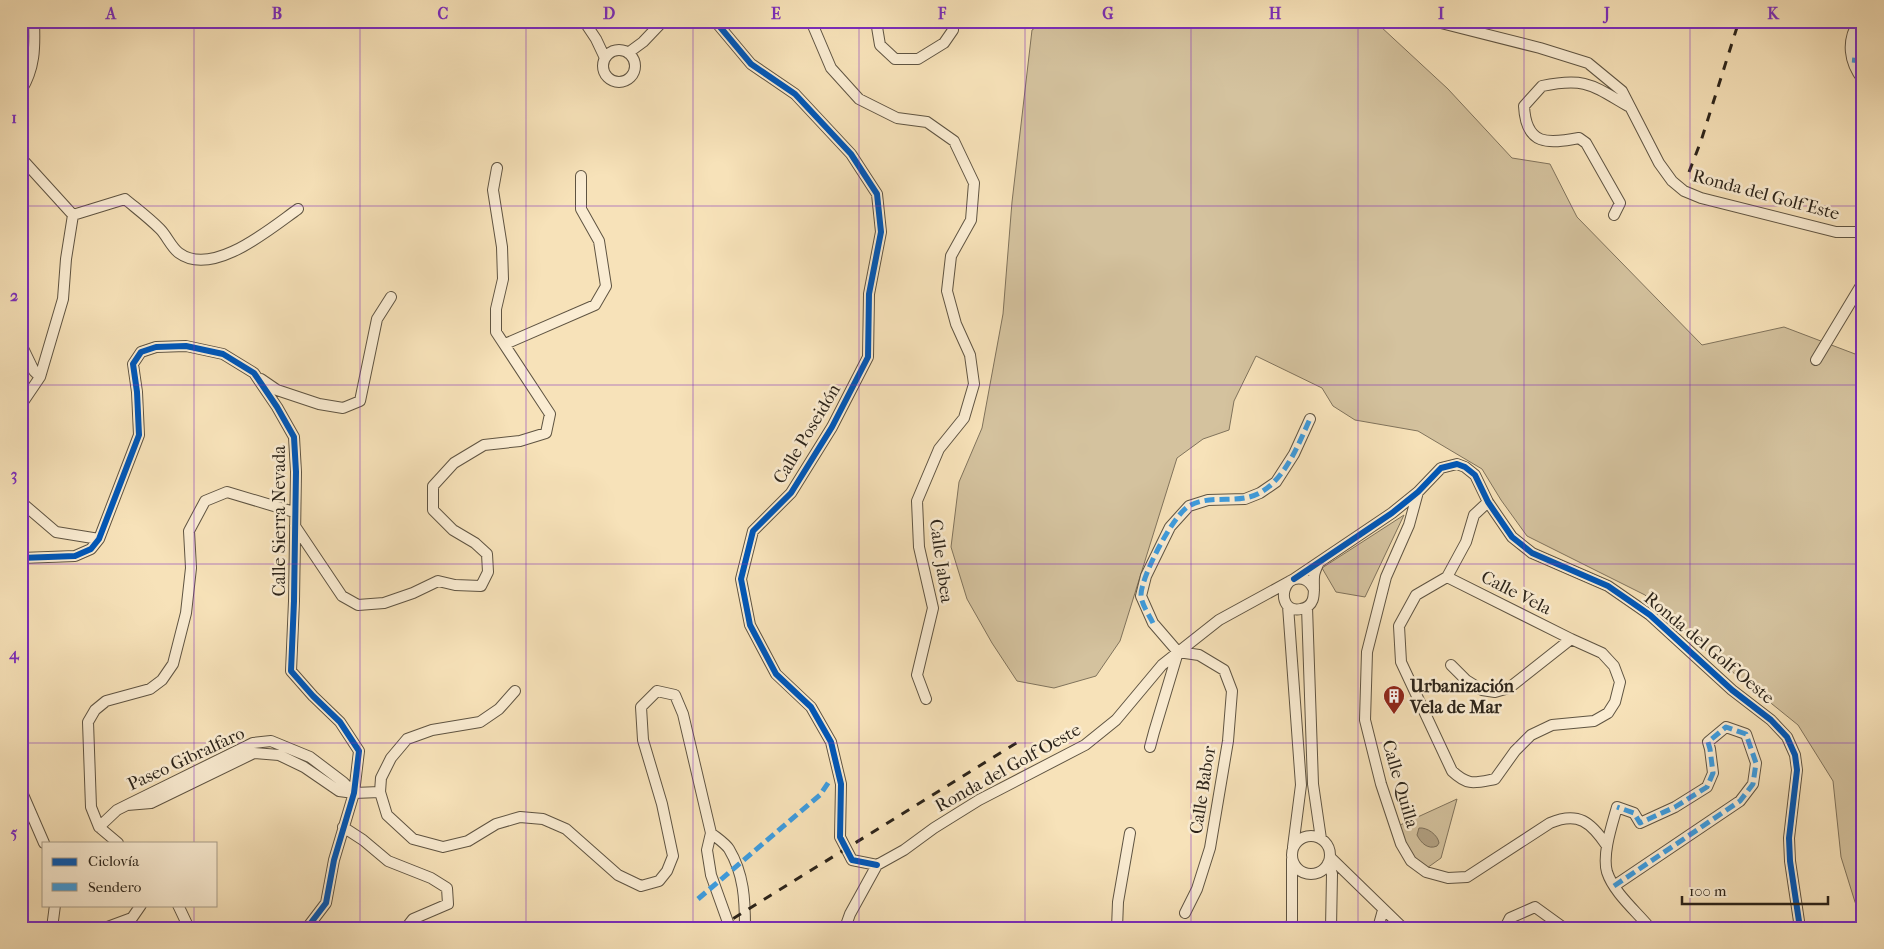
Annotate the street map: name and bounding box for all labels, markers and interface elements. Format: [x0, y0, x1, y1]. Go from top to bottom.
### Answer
text: A [105, 4, 117, 23]
text: B [272, 4, 282, 23]
text: C [438, 4, 449, 23]
text: D [603, 4, 615, 23]
text: E [771, 4, 781, 23]
text: F [937, 4, 947, 23]
text: G [1102, 4, 1114, 23]
text: H [1269, 4, 1282, 23]
text: I [1438, 4, 1445, 23]
text: J [1602, 4, 1610, 24]
text: K [1767, 4, 1780, 23]
text: 1 [11, 108, 17, 127]
street label: Ronda del Golf Este [1690, 165, 1842, 225]
text: 2 [10, 286, 18, 305]
street label: Calle Poseidón [769, 380, 845, 488]
street label: Calle Sierra Nevada [269, 445, 290, 597]
text: 3 [11, 465, 17, 485]
street label: Calle Jabea [925, 518, 957, 605]
street label: Calle Vela [1477, 566, 1555, 620]
street label: Ronda del Golf Oeste [1640, 587, 1778, 709]
text: 4 [8, 644, 20, 664]
place label: Urbanización Vela de Mar [1409, 676, 1515, 718]
building icon: Urbanización Vela de Mar [1382, 684, 1406, 715]
street label: Ronda del Golf Oeste [931, 719, 1085, 817]
street label: Paseo Gibralfaro [124, 723, 248, 795]
street label: Calle Quilla [1377, 738, 1423, 831]
street label: Calle Babor [1186, 744, 1220, 836]
text: 5 [11, 823, 18, 842]
legend [42, 842, 218, 906]
text: Ciclovía [88, 852, 140, 870]
scale bar [1682, 874, 1828, 906]
text: Sendero [88, 878, 142, 896]
text: 100 m [1689, 882, 1727, 900]

